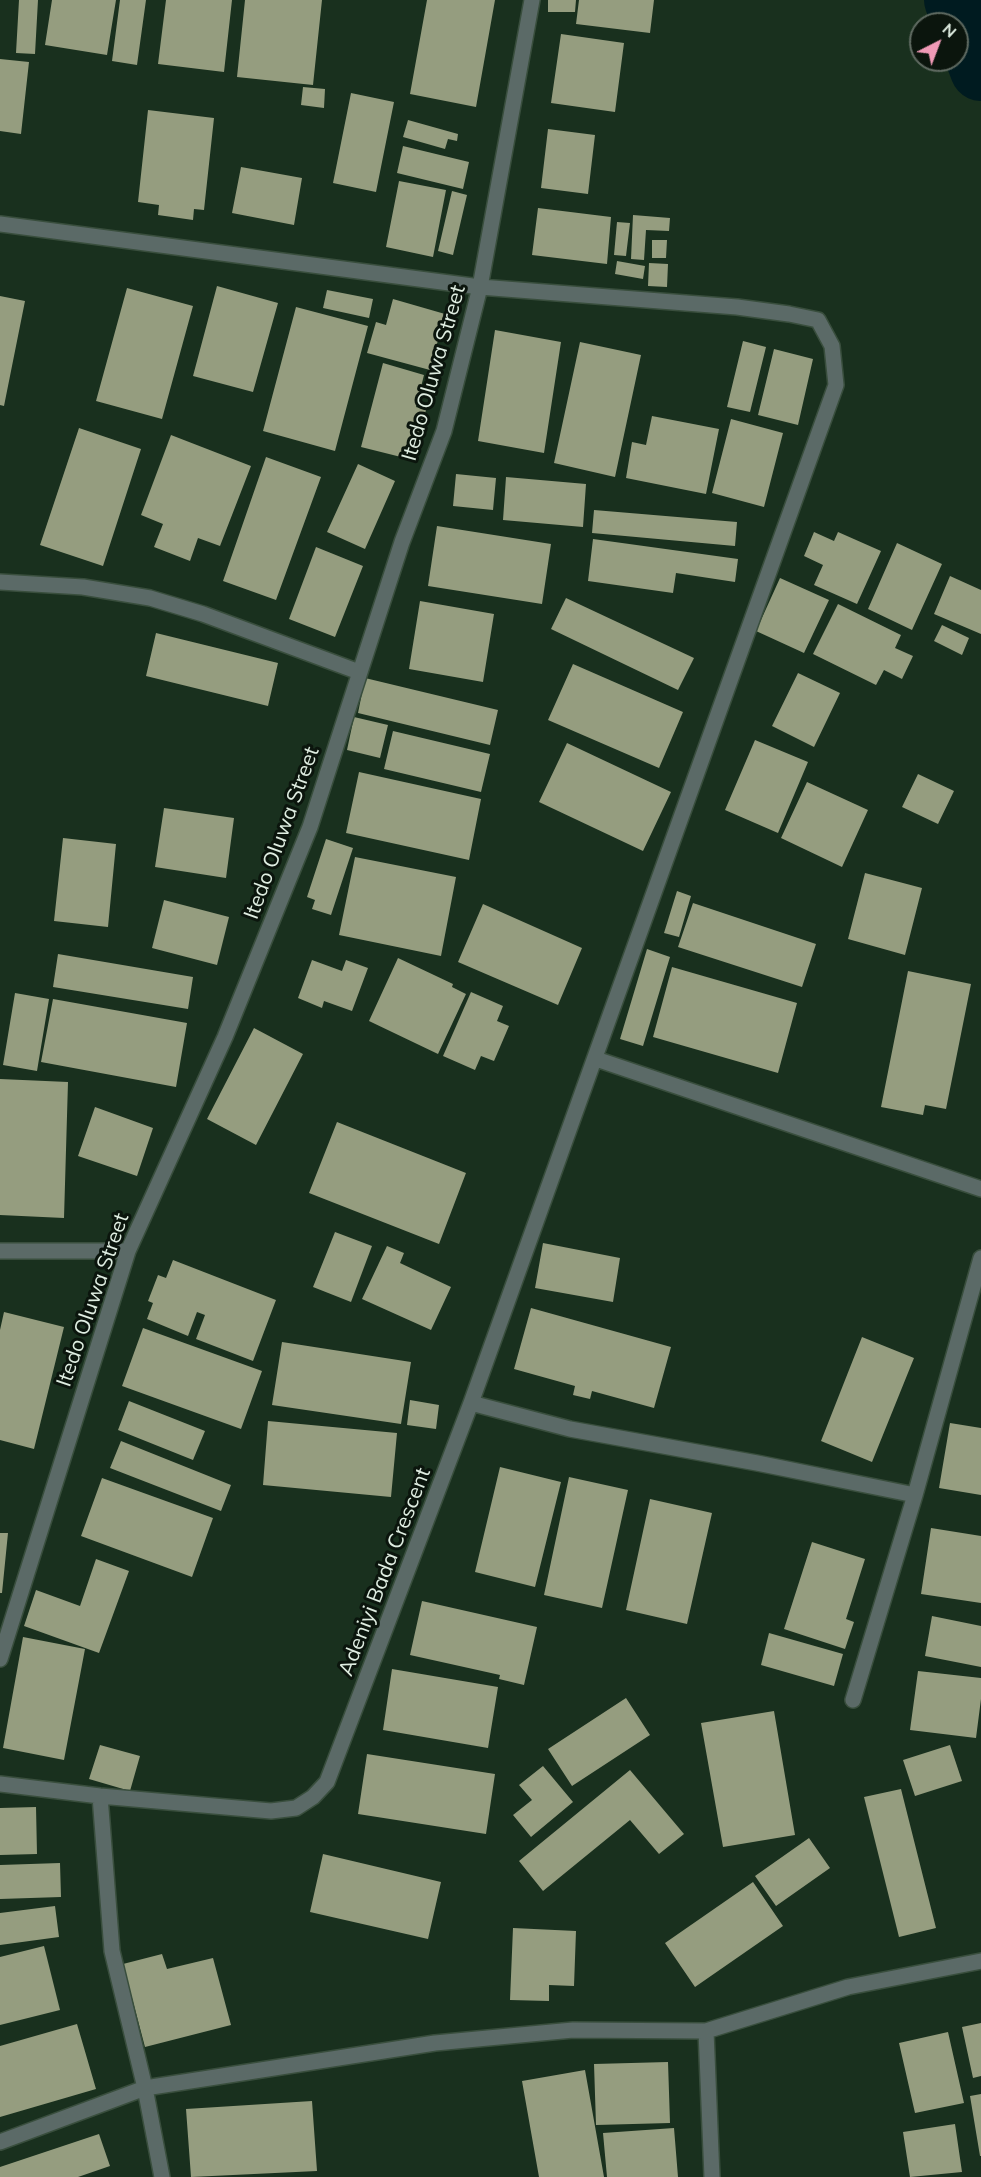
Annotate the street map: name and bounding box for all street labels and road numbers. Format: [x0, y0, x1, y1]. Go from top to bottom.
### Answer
street label: Itedo Oluwa Street [397, 282, 471, 464]
street label: Itedo Oluwa Street [239, 743, 325, 923]
street label: Itedo Oluwa Street [52, 1210, 134, 1390]
street label: Adeniyi Bada Crescent [334, 1464, 436, 1680]

